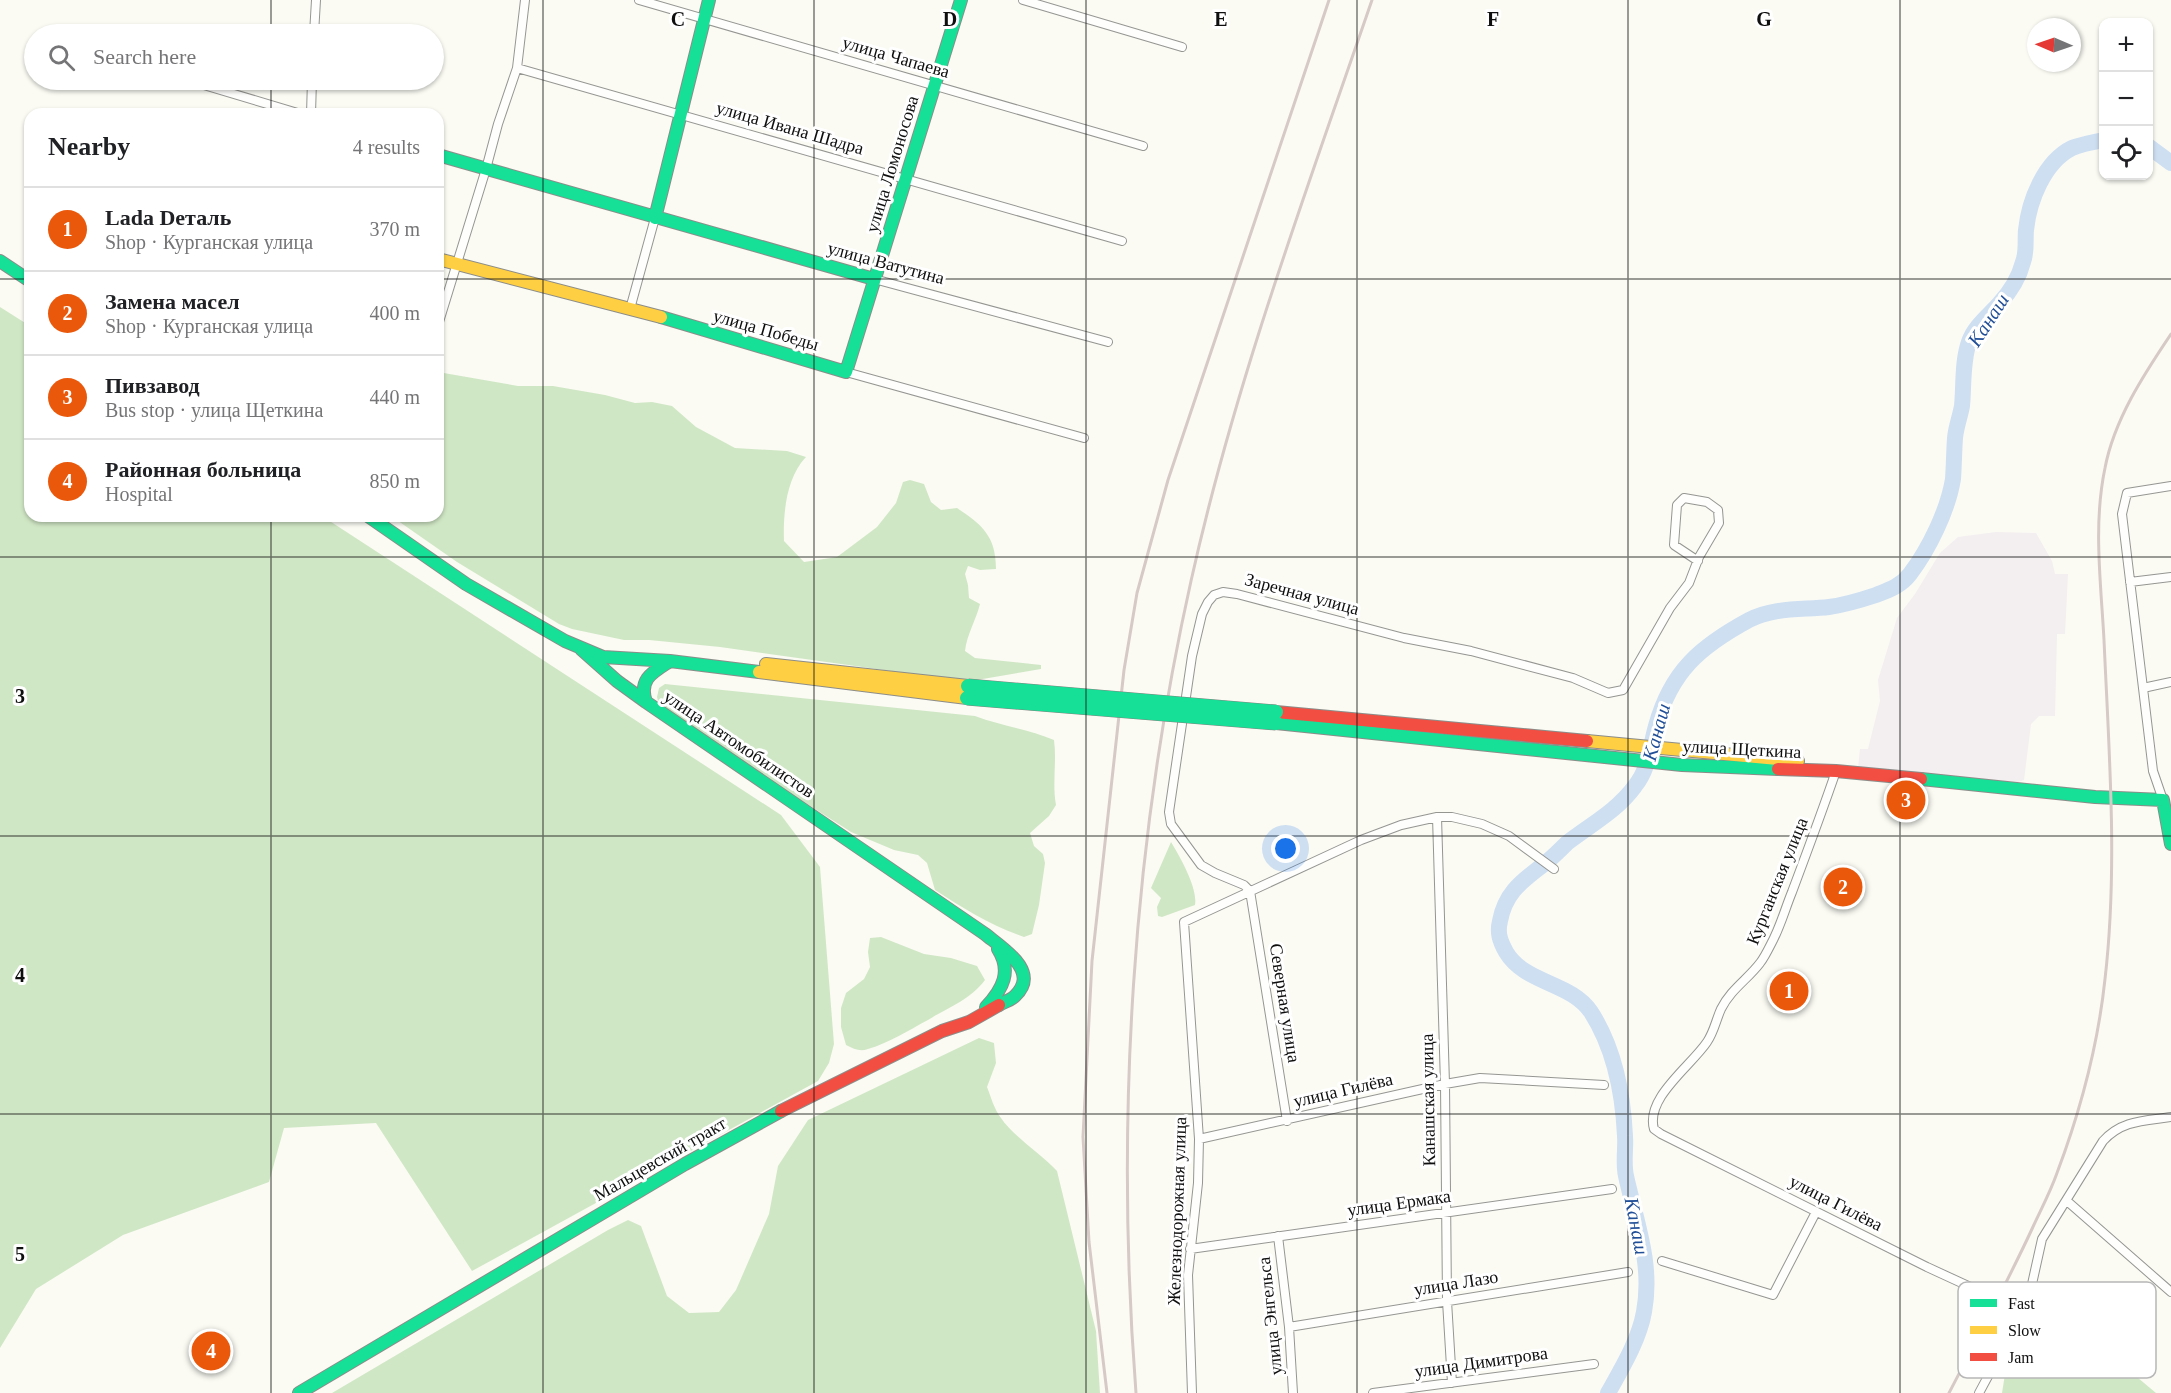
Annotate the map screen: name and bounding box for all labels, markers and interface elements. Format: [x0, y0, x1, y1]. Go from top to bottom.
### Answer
text: C [671, 8, 685, 30]
text: D [943, 8, 957, 30]
text: E [1214, 8, 1228, 30]
text: F [1487, 8, 1499, 30]
text: G [1756, 8, 1772, 30]
north arrow [2027, 18, 2081, 72]
map controls [2099, 18, 2153, 180]
button: + [2099, 18, 2153, 72]
search box [24, 24, 444, 90]
street label: улица Чапаева [840, 32, 952, 82]
icon: search [45, 41, 78, 74]
text: Search here [93, 44, 196, 69]
button: − [2099, 72, 2153, 126]
street label: улица Ломоносова [862, 93, 922, 235]
street label: улица Ивана Шадра [714, 97, 866, 159]
button: locate [2099, 126, 2153, 180]
text: Nearby [48, 132, 130, 161]
text: 4 results [353, 136, 420, 158]
text: Lada Dеталь [105, 205, 231, 230]
text: 1 [63, 218, 73, 240]
text: 370 m [369, 218, 420, 240]
text: Shop · Курганская улица [105, 231, 313, 253]
street label: улица Ватутина [825, 238, 947, 288]
text: Замена масел [105, 289, 240, 314]
water label: Канаш [1962, 290, 2013, 351]
text: 2 [63, 302, 73, 324]
text: 400 m [369, 302, 420, 324]
street label: улица Победы [711, 305, 821, 355]
text: Shop · Курганская улица [105, 315, 313, 337]
text: Пивзавод [105, 373, 200, 398]
text: 3 [63, 386, 73, 408]
text: 440 m [369, 386, 420, 408]
text: Bus stop · улица Щеткина [105, 399, 323, 421]
text: Районная больница [105, 457, 301, 482]
text: 4 [63, 470, 73, 492]
text: 850 m [369, 470, 420, 492]
text: Hospital [105, 483, 173, 505]
street label: Заречная улица [1243, 569, 1361, 619]
text: 3 [15, 685, 25, 707]
street label: улица Автомобилистов [660, 686, 818, 802]
water label: Канаш [1638, 701, 1674, 764]
street label: улица Щеткина [1682, 736, 1802, 762]
pin: 3 [1886, 778, 1926, 822]
street label: Курганская улица [1742, 815, 1812, 947]
your location [1271, 834, 1300, 863]
pin: 2 [1824, 864, 1862, 910]
street label: Северная улица [1266, 942, 1304, 1064]
text: 4 [15, 964, 25, 986]
pin: 1 [1770, 968, 1808, 1014]
street label: Канашская улица [1417, 1033, 1439, 1167]
street label: улица Гилёва [1291, 1069, 1395, 1111]
street label: Мальцевский тракт [590, 1113, 730, 1205]
street label: Железнодорожная улица [1164, 1116, 1190, 1306]
street label: улица Гилёва [1786, 1171, 1886, 1235]
street label: улица Ермака [1346, 1186, 1452, 1220]
water label: Канаш [1620, 1194, 1653, 1257]
text: 5 [15, 1243, 25, 1265]
street label: улица Энгельса [1254, 1256, 1286, 1376]
street label: улица Лазо [1412, 1266, 1500, 1300]
legend [1958, 1282, 2156, 1378]
text: Fast [2008, 1295, 2035, 1312]
text: Slow [2008, 1322, 2041, 1339]
pin: 4 [192, 1328, 230, 1374]
street label: улица Димитрова [1413, 1343, 1549, 1381]
text: Jam [2008, 1349, 2034, 1366]

